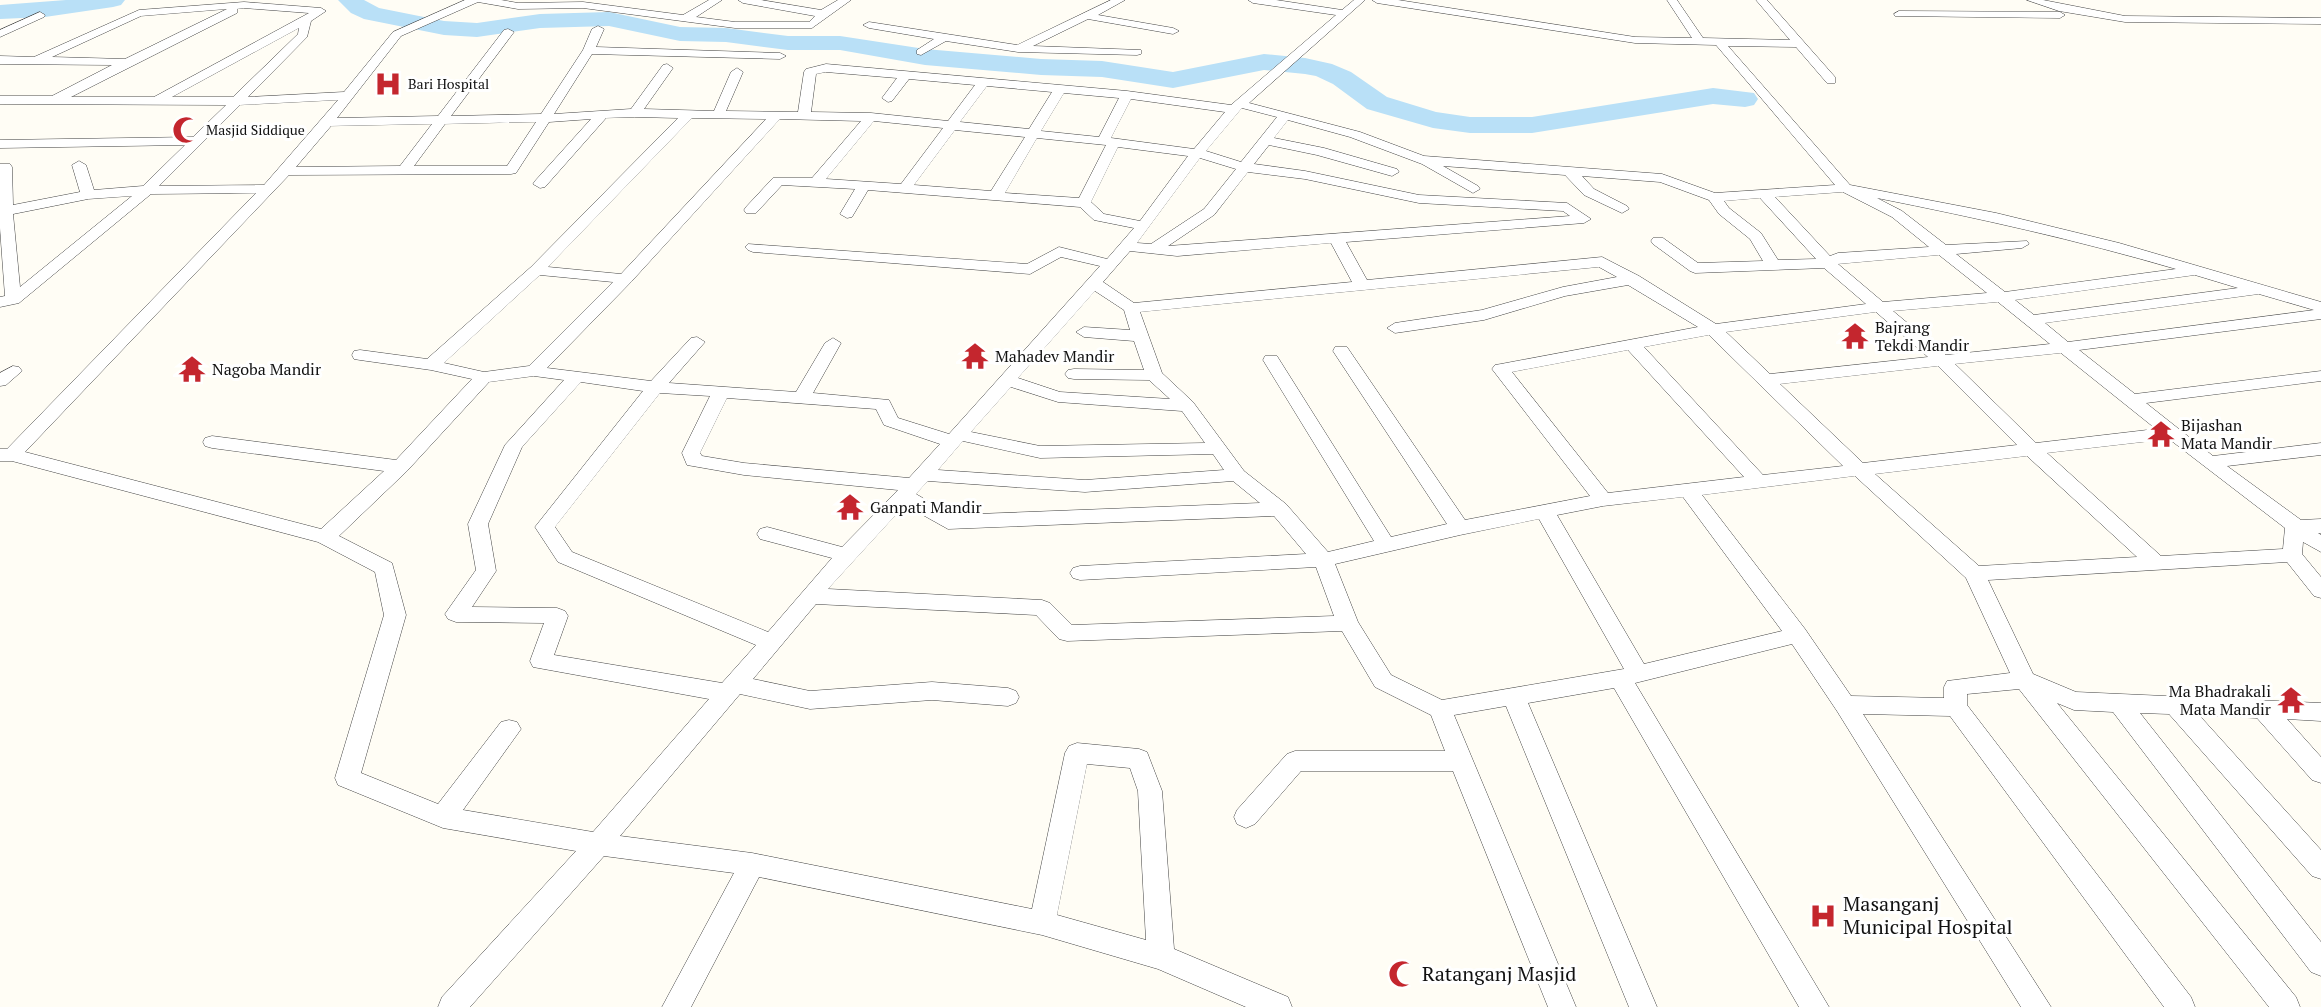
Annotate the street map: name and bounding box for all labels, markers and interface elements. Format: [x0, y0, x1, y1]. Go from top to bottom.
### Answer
hospital icon: Bari Hospital [373, 69, 403, 99]
place label: Bari Hospital [408, 74, 489, 93]
mosque icon: Masjid Siddique [171, 115, 201, 145]
place label: Masjid Siddique [206, 120, 305, 139]
place label: Bajrang Tekdi Mandir [1875, 316, 1970, 356]
temple icon: Bajrang Tekdi Mandir [1840, 321, 1870, 351]
temple icon: Mahadev Mandir [960, 341, 990, 371]
place label: Mahadev Mandir [995, 345, 1115, 367]
temple icon: Nagoba Mandir [177, 354, 207, 384]
place label: Nagoba Mandir [212, 358, 322, 380]
place label: Bijashan Mata Mandir [2181, 414, 2273, 454]
temple icon: Bijashan Mata Mandir [2146, 419, 2176, 449]
temple icon: Ganpati Mandir [835, 492, 865, 522]
place label: Ganpati Mandir [870, 496, 983, 518]
place label: Ma Bhadrakali Mata Mandir [2169, 680, 2272, 720]
temple icon: Ma Bhadrakali Mata Mandir [2276, 685, 2306, 715]
place label: Masanganj Municipal Hospital [1843, 890, 2013, 940]
hospital icon: Masanganj Municipal Hospital [1808, 901, 1838, 931]
mosque icon: Ratanganj Masjid [1387, 959, 1417, 989]
place label: Ratanganj Masjid [1422, 960, 1576, 987]

